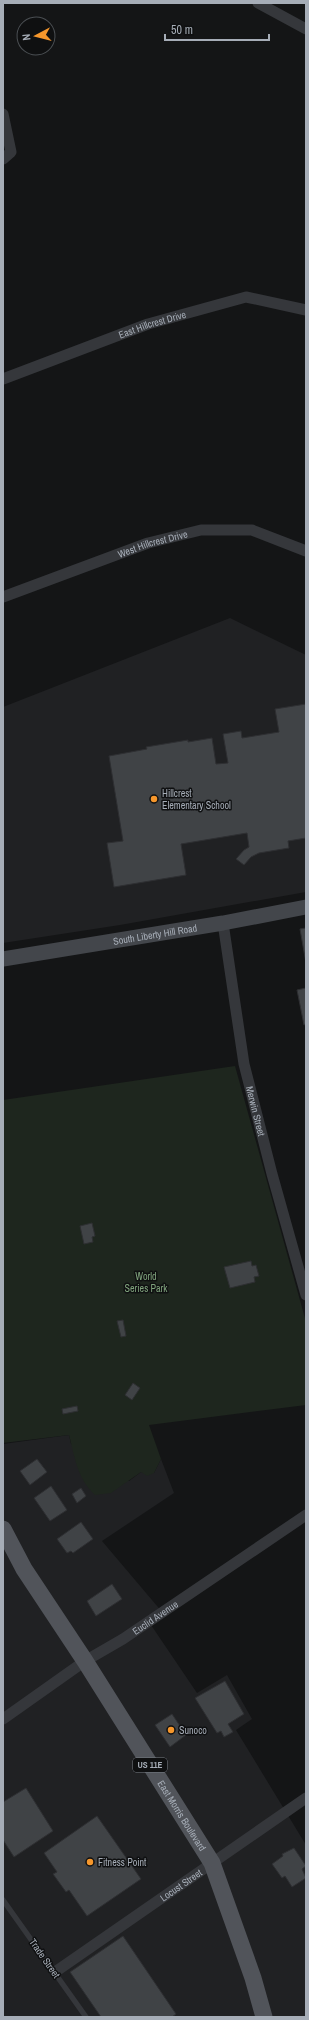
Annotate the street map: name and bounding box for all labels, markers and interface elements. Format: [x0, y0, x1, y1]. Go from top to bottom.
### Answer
north arrow [16, 16, 56, 56]
scale bar [165, 16, 269, 42]
text: 50 m [171, 22, 193, 38]
text: N [19, 33, 33, 41]
street label: East Hillcrest Drive [117, 308, 188, 342]
street label: West Hillcrest Drive [116, 527, 189, 561]
place label: Hillcrest Elementary School [162, 787, 231, 812]
marker: Hillcrest Elementary School [149, 794, 159, 804]
street label: South Liberty Hill Road [112, 921, 198, 948]
street label: Merwin Street [243, 1085, 268, 1138]
park label: World Series Park [125, 1270, 168, 1295]
street label: Euclid Avenue [130, 1597, 181, 1638]
place label: Sunoco [179, 1724, 207, 1737]
marker: Sunoco [166, 1725, 176, 1735]
road number: US 11E [133, 1758, 167, 1772]
street label: East Morris Boulevard [155, 1778, 209, 1854]
place label: Fitness Point [98, 1856, 147, 1869]
marker: Fitness Point [85, 1857, 95, 1867]
street label: Locust Street [157, 1866, 205, 1904]
street label: Trade Street [26, 1936, 63, 1981]

